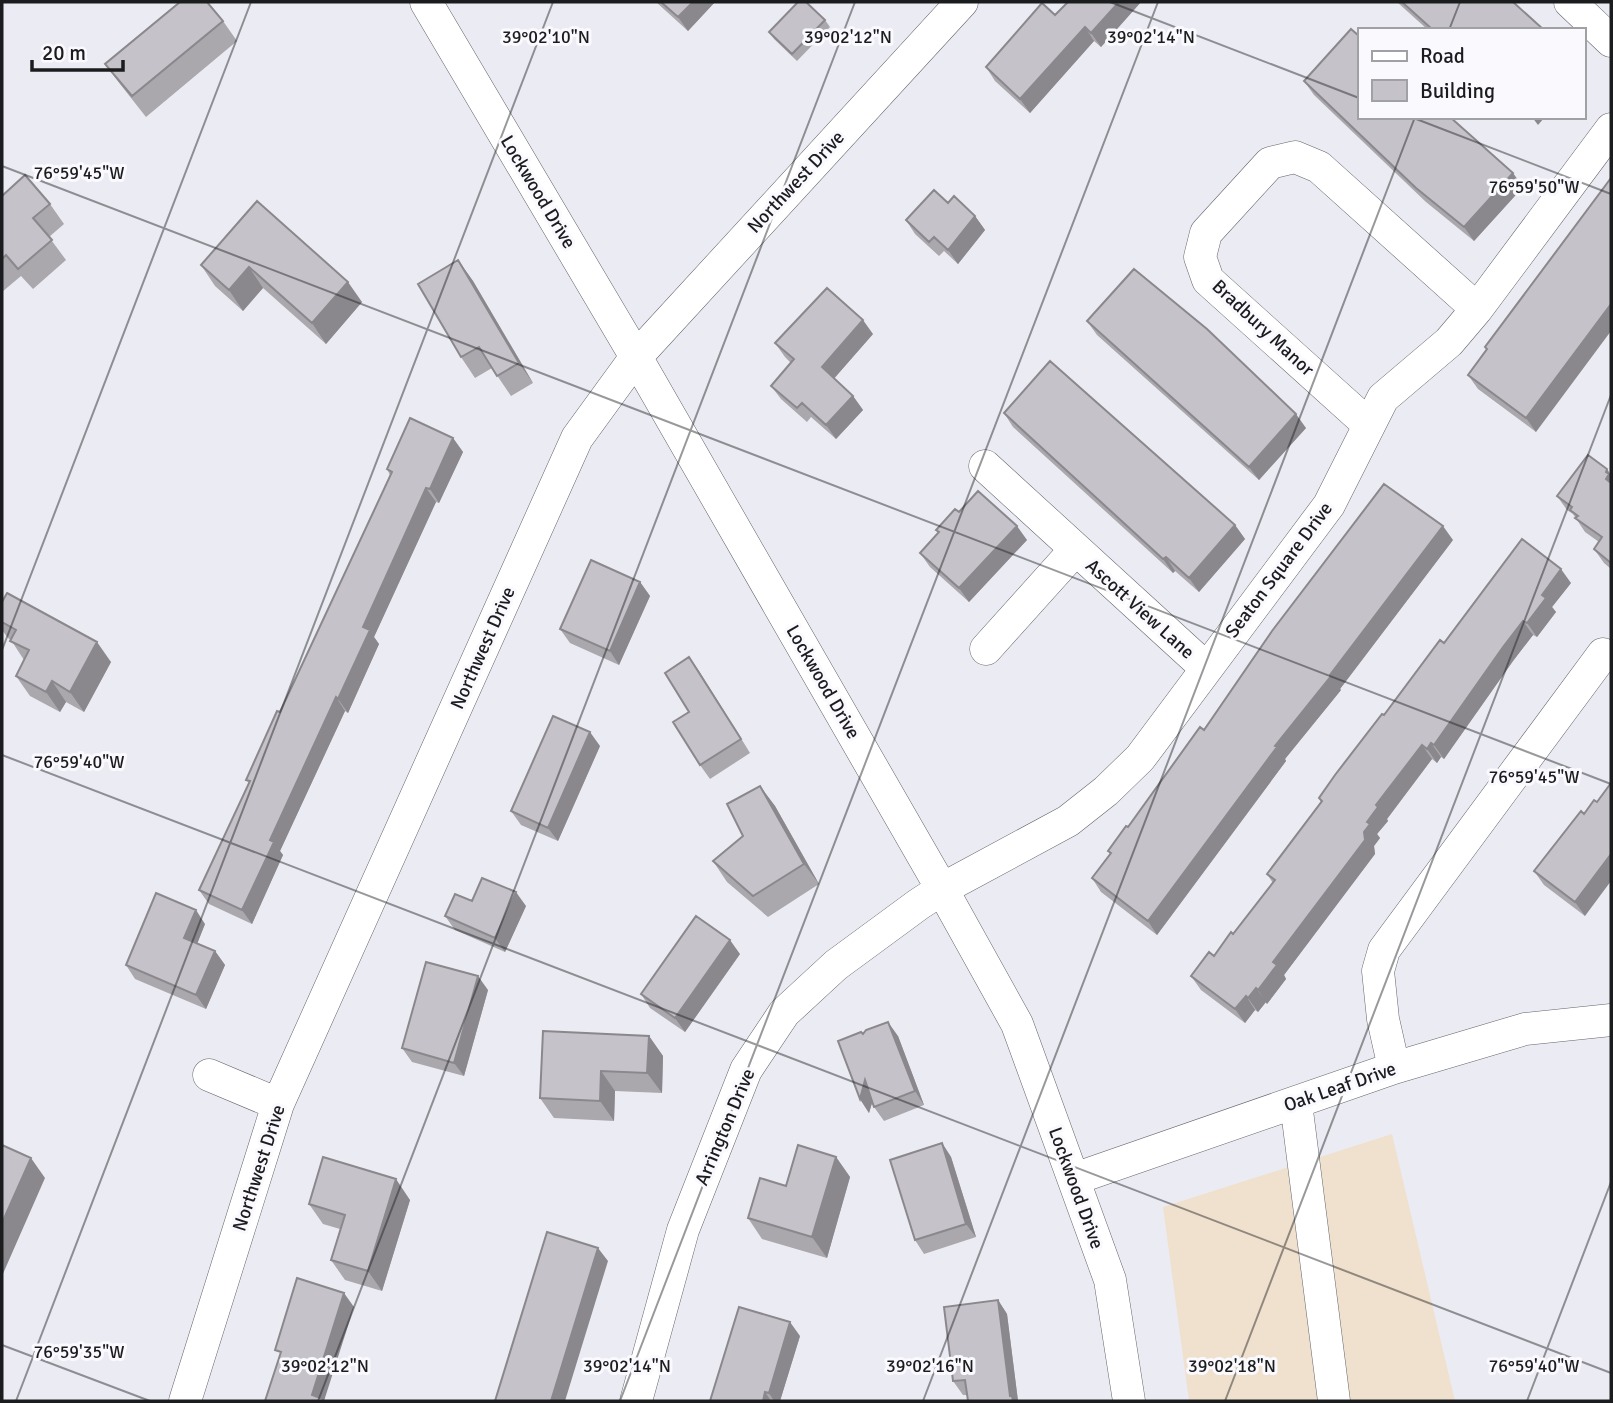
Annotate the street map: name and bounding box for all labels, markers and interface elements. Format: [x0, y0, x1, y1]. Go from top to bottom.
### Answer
text: 39°02'10"N [502, 26, 590, 48]
text: 39°02'12"N [804, 26, 892, 48]
text: 39°02'14"N [1107, 26, 1195, 48]
scale bar [32, 28, 122, 72]
legend [1358, 28, 1585, 119]
text: 20 m [42, 40, 86, 66]
text: Road [1420, 43, 1465, 69]
text: Building [1420, 78, 1495, 104]
street label: Northwest Drive [742, 126, 850, 238]
street label: Lockwood Drive [495, 131, 581, 253]
text: 76°59'45"W [34, 162, 124, 184]
text: 76°59'50"W [1489, 176, 1579, 198]
street label: Bradbury Manor [1207, 275, 1319, 381]
street label: Seaton Square Drive [1220, 497, 1338, 643]
street label: Ascott View Lane [1081, 554, 1199, 664]
street label: Northwest Drive [445, 583, 521, 713]
street label: Lockwood Drive [781, 621, 865, 743]
text: 76°59'40"W [34, 751, 124, 773]
text: 76°59'45"W [1489, 766, 1579, 788]
street label: Oak Leaf Drive [1281, 1057, 1399, 1117]
street label: Arrington Drive [690, 1065, 760, 1189]
street label: Northwest Drive [227, 1102, 291, 1234]
street label: Lockwood Drive [1043, 1124, 1109, 1252]
text: 76°59'35"W [34, 1341, 124, 1363]
text: 39°02'12"N [281, 1355, 369, 1377]
text: 39°02'14"N [583, 1355, 671, 1377]
text: 39°02'16"N [886, 1355, 974, 1377]
text: 39°02'18"N [1188, 1355, 1276, 1377]
text: 76°59'40"W [1489, 1355, 1579, 1377]

